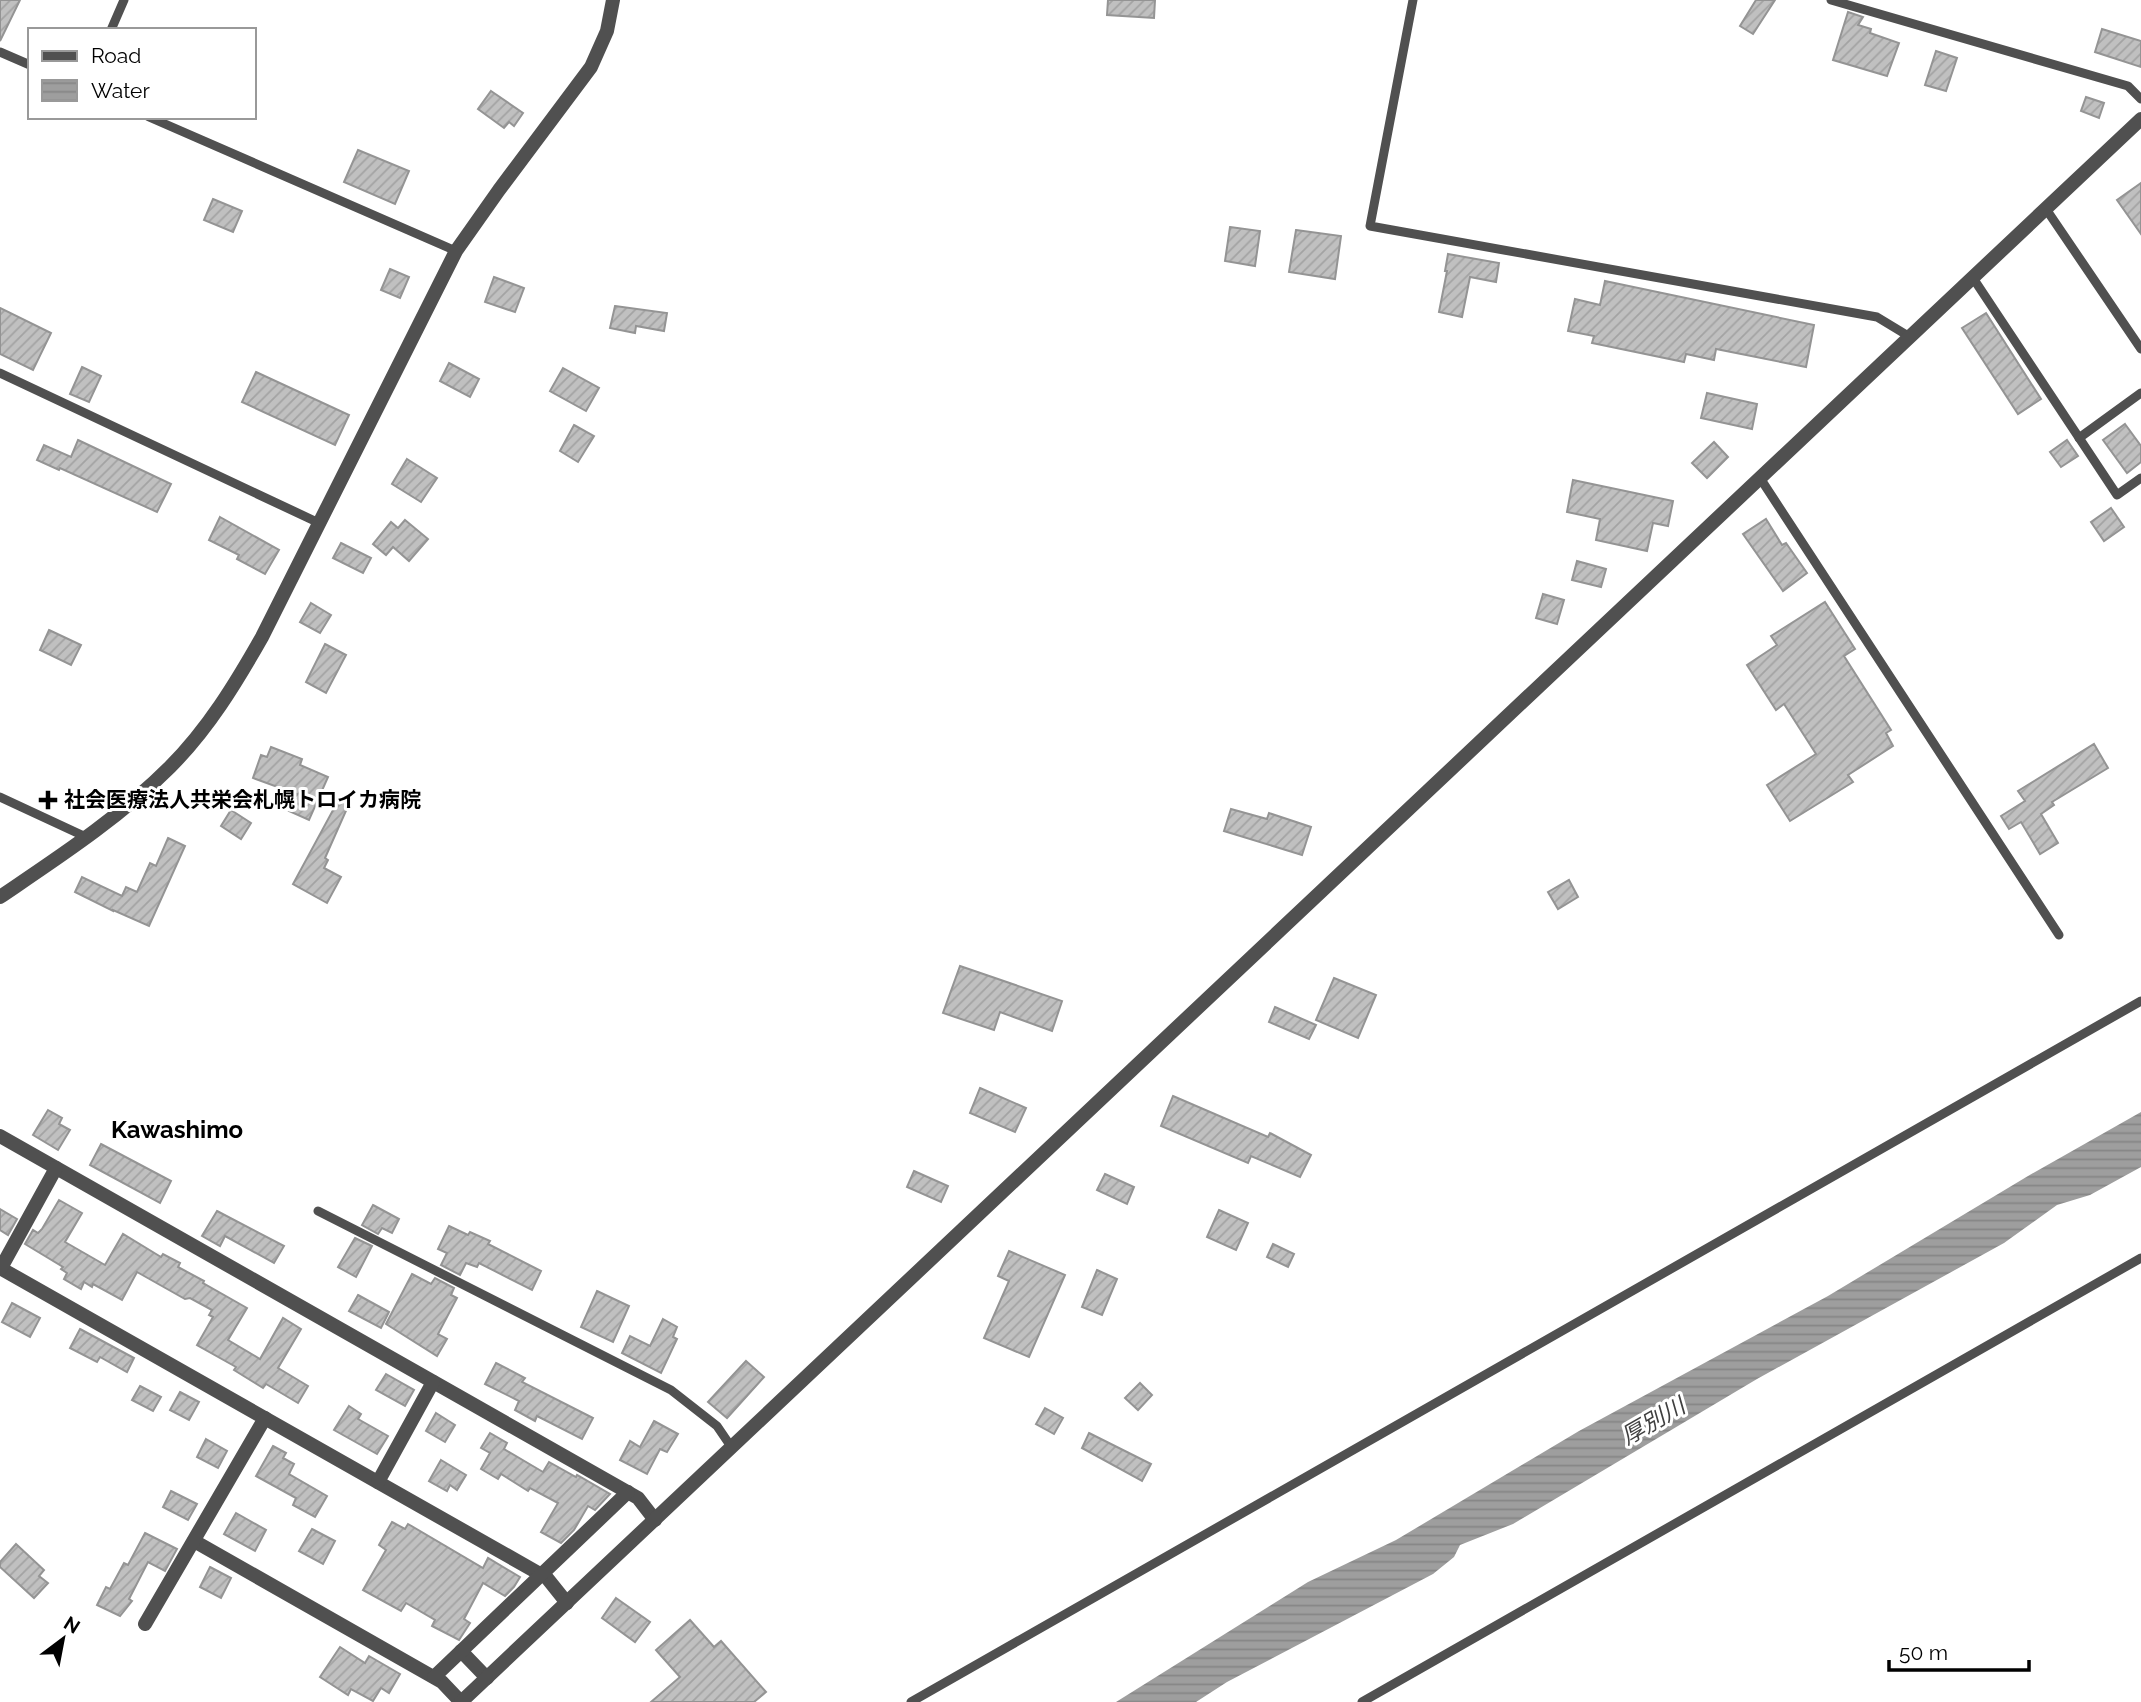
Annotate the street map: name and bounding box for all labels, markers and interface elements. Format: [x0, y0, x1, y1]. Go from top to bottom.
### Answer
legend [28, 28, 256, 119]
text: Road [91, 43, 141, 68]
text: Water [91, 78, 150, 103]
place label: 社会医療法人共栄会札幌トロイカ病院 [64, 787, 421, 812]
marker: 社会医療法人共栄会札幌トロイカ病院 [38, 790, 58, 810]
district label: Kawashimo [111, 1115, 243, 1144]
water label: 厚別川 [1616, 1390, 1692, 1450]
north arrow [28, 1604, 98, 1674]
text: N [60, 1611, 84, 1638]
scale bar [1889, 1628, 2029, 1672]
text: 50 m [1899, 1640, 1948, 1665]

